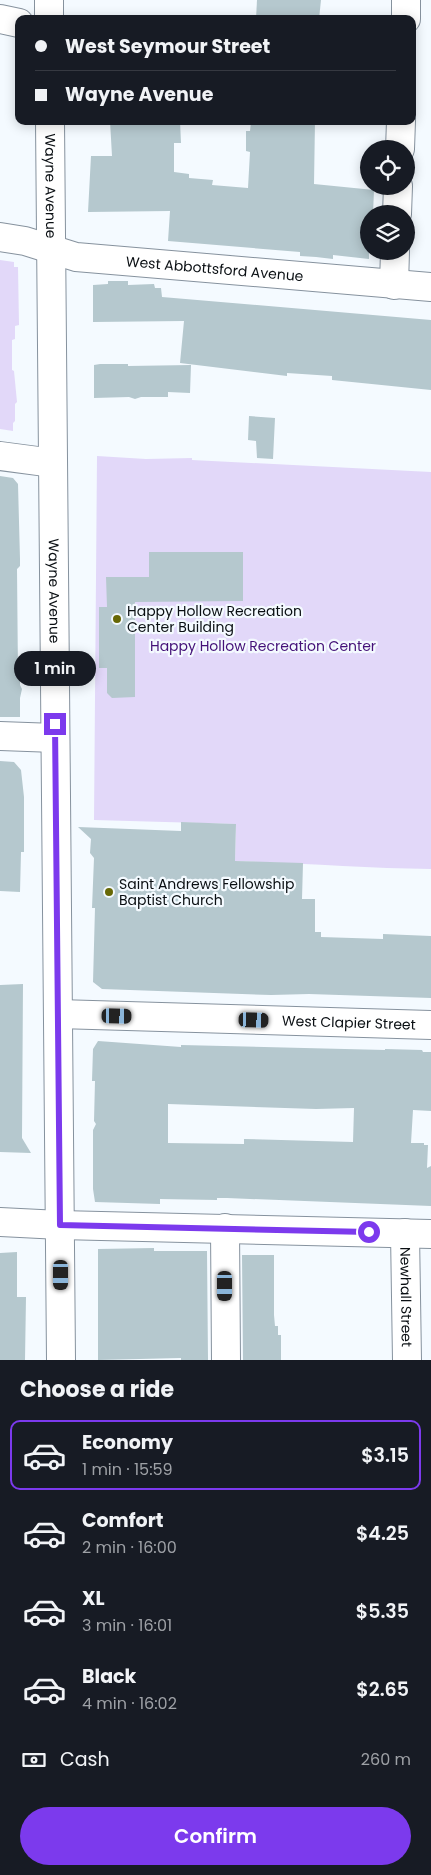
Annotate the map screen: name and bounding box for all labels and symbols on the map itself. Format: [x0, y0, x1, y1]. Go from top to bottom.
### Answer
street label: Wayne Avenue [40, 133, 61, 239]
street label: West Abbottsford Avenue [125, 251, 305, 286]
street label: Wayne Avenue [44, 538, 65, 644]
place label: Happy Hollow Recreation Center Building [127, 601, 302, 637]
marker: Happy Hollow Recreation Center Building [111, 613, 123, 625]
park label: Happy Hollow Recreation Center [150, 636, 376, 656]
callout: 1 min [14, 652, 96, 686]
route end [44, 713, 66, 735]
place label: Saint Andrews Fellowship Baptist Church [119, 874, 294, 910]
marker: Saint Andrews Fellowship Baptist Church [103, 886, 115, 898]
car [101, 1008, 132, 1024]
street label: West Clapier Street [282, 1011, 416, 1035]
car [238, 1012, 269, 1028]
route start [358, 1221, 380, 1243]
street label: Newhall Street [395, 1247, 417, 1347]
car [53, 1260, 68, 1290]
car [217, 1271, 232, 1301]

